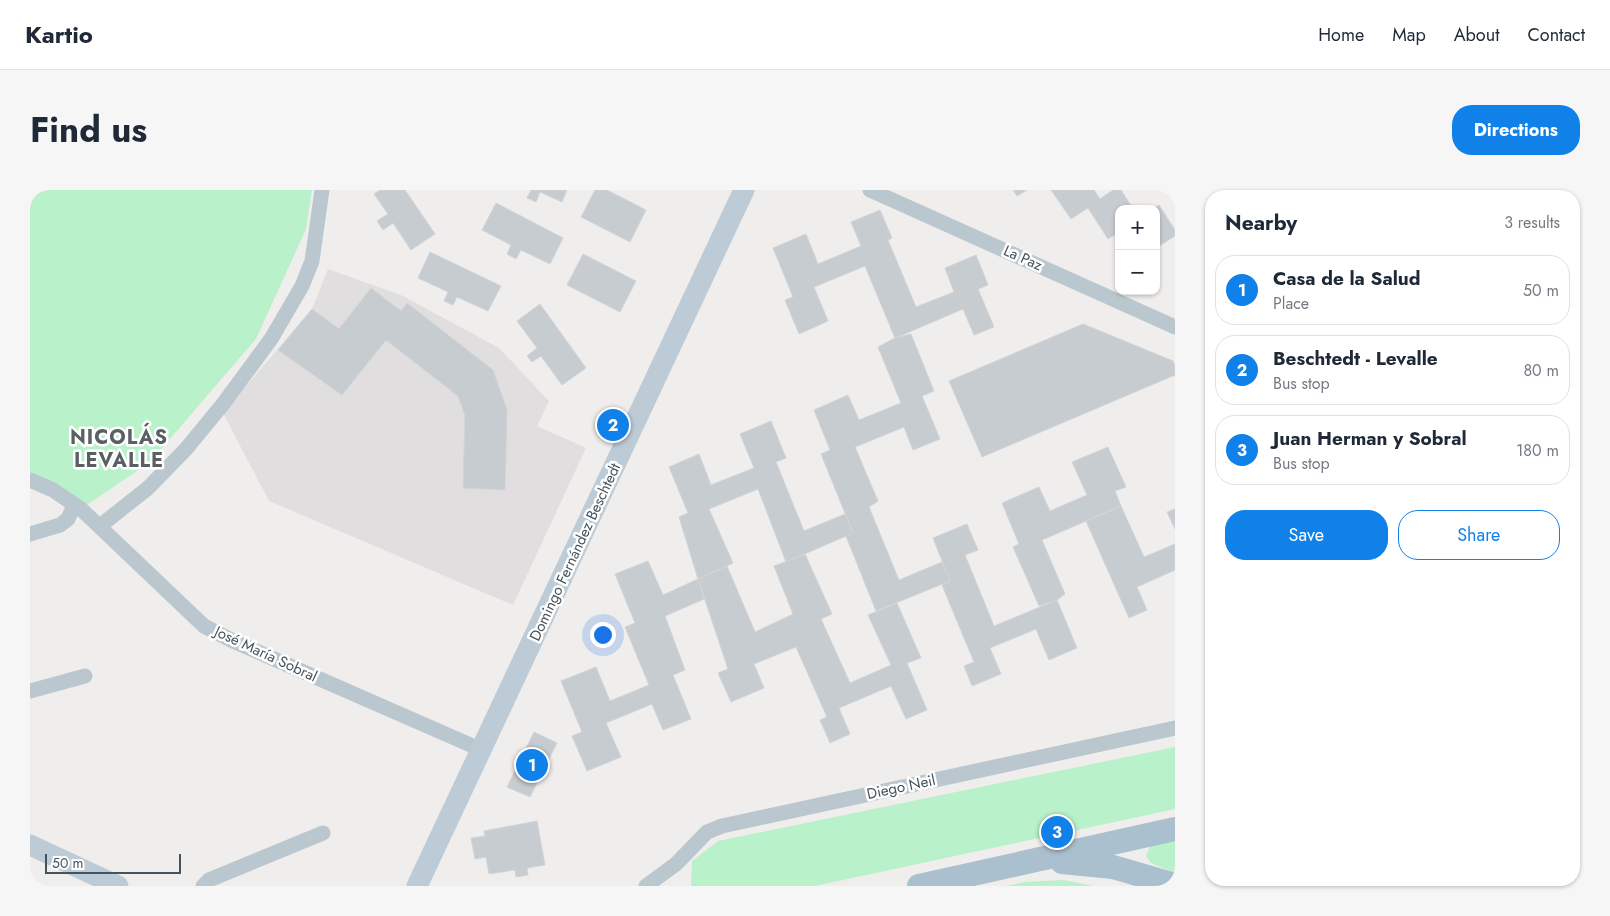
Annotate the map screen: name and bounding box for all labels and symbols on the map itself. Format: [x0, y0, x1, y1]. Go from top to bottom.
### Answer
street label: La Paz [1000, 240, 1046, 276]
pin: 2 [597, 406, 629, 444]
district label: NICOLÁS LEVALLE [70, 422, 168, 475]
street label: Domingo Fernández Beschtedt [524, 459, 626, 645]
street label: José María Sobral [209, 620, 321, 687]
your location [590, 622, 616, 648]
pin: 1 [516, 746, 548, 784]
street label: Diego Neil [865, 769, 937, 805]
pin: 3 [1041, 813, 1073, 851]
scale bar [45, 851, 181, 874]

